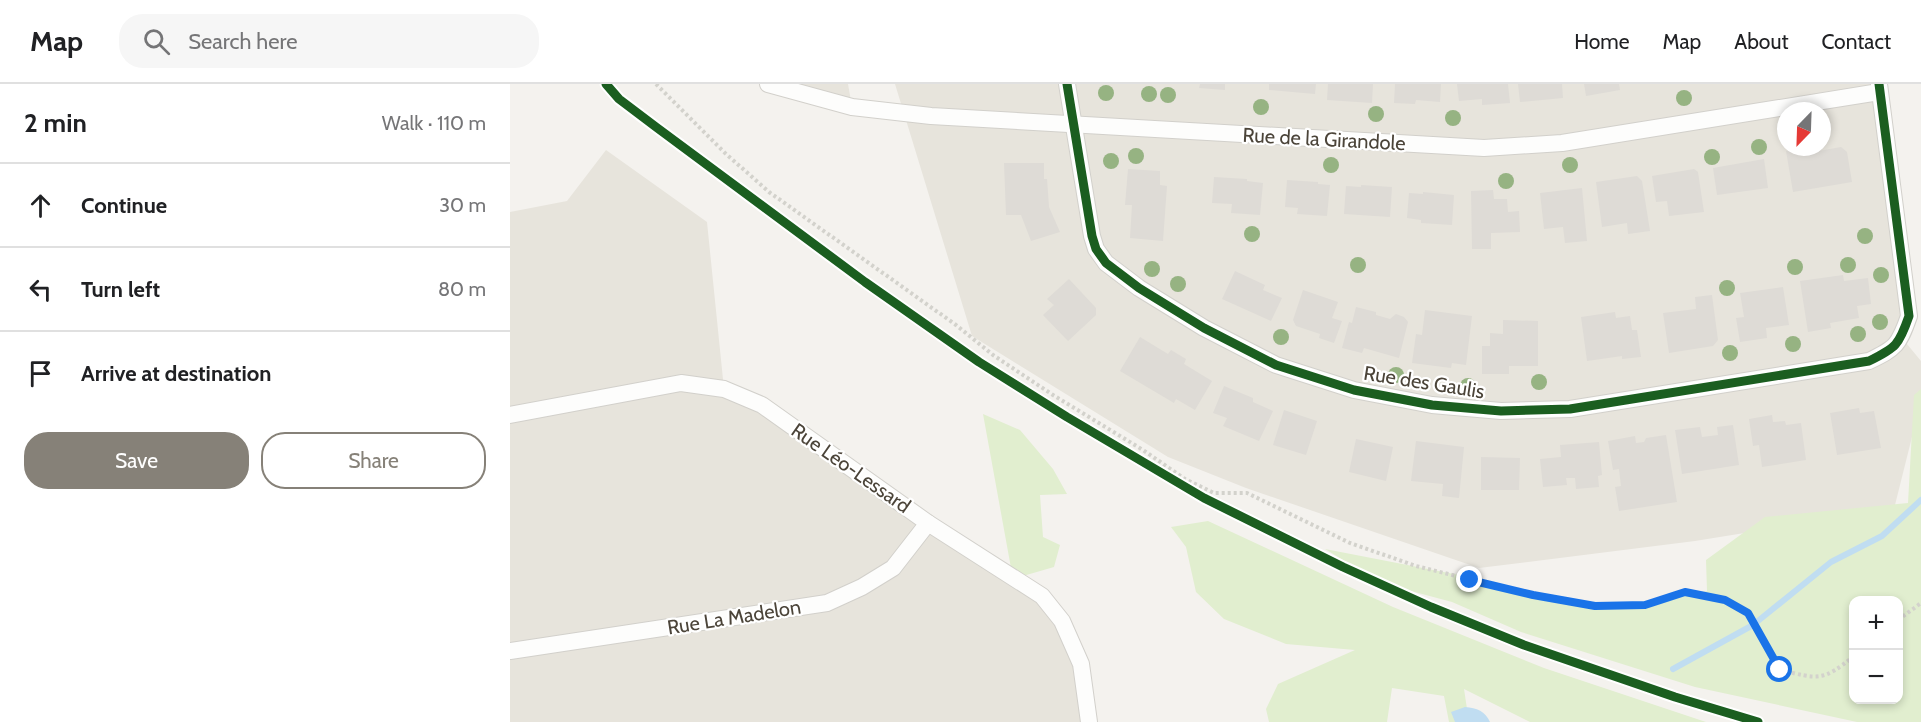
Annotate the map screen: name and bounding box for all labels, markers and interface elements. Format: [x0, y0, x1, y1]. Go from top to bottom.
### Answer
search box [119, 14, 539, 68]
text: Map [30, 24, 83, 58]
icon: search [140, 25, 173, 58]
text: Search here [188, 28, 297, 55]
text: Home [1574, 29, 1630, 54]
text: Map [1663, 29, 1701, 54]
text: About [1734, 29, 1788, 54]
text: Contact [1821, 29, 1891, 54]
north arrow [1777, 102, 1831, 156]
text: 2 min [24, 107, 87, 139]
text: Walk · 110 m [382, 111, 486, 135]
street label: Rue de la Girandole [1242, 123, 1406, 155]
icon: ahead [24, 189, 57, 222]
text: Continue [81, 192, 167, 219]
text: 30 m [439, 193, 486, 217]
icon: left [24, 273, 57, 306]
text: Turn left [81, 276, 160, 303]
text: 80 m [438, 277, 486, 301]
icon: arrive [24, 357, 57, 390]
text: Arrive at destination [81, 360, 271, 387]
street label: Rue des Gaulis [1362, 361, 1486, 403]
street label: Rue Léo-Lessard [787, 418, 915, 518]
button: Save [24, 432, 249, 489]
button: Share [261, 432, 486, 489]
route end [1456, 566, 1482, 592]
street label: Rue La Madelon [665, 595, 803, 639]
map controls [1849, 596, 1903, 704]
button: + [1849, 596, 1903, 650]
button: − [1849, 650, 1903, 704]
route start [1766, 656, 1792, 682]

